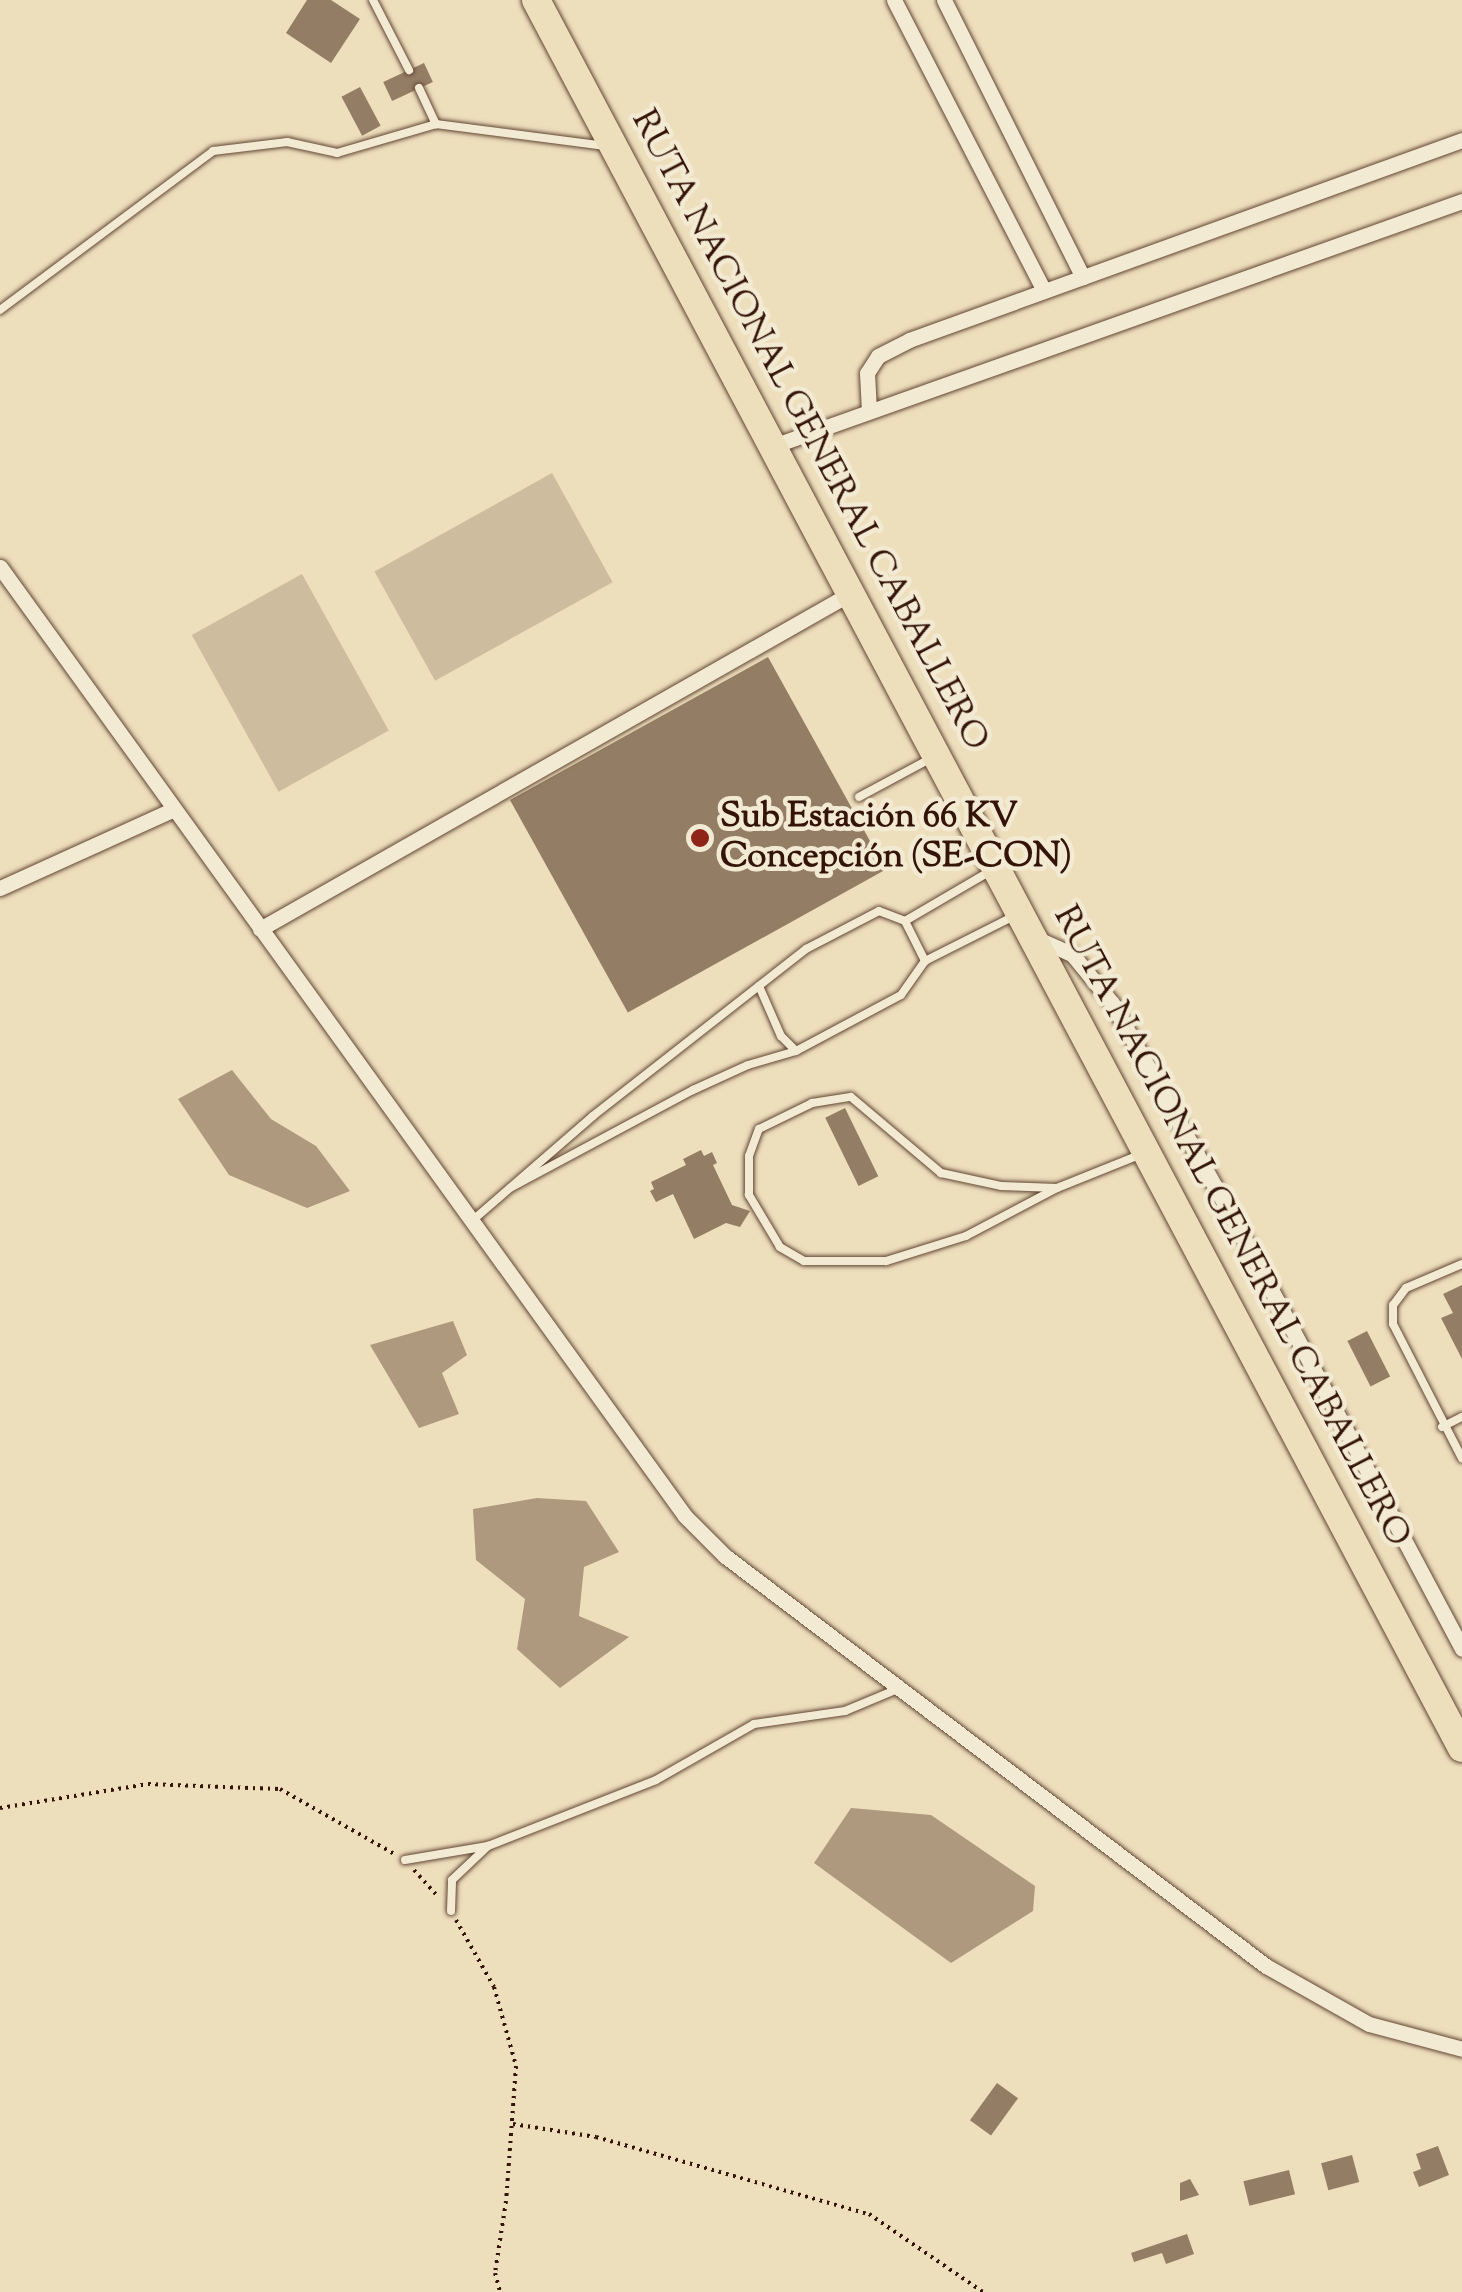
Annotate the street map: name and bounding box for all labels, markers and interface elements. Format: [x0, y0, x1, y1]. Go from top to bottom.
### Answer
street label: RUTA NACIONAL GENERAL CABALLERO [621, 104, 995, 758]
place label: Sub Estación 66 KV Concepción (SE-CON) [720, 797, 1072, 879]
marker: Sub Estación 66 KV Concepción (SE-CON) [689, 827, 711, 849]
street label: RUTA NACIONAL GENERAL CABALLERO [1043, 900, 1417, 1554]

